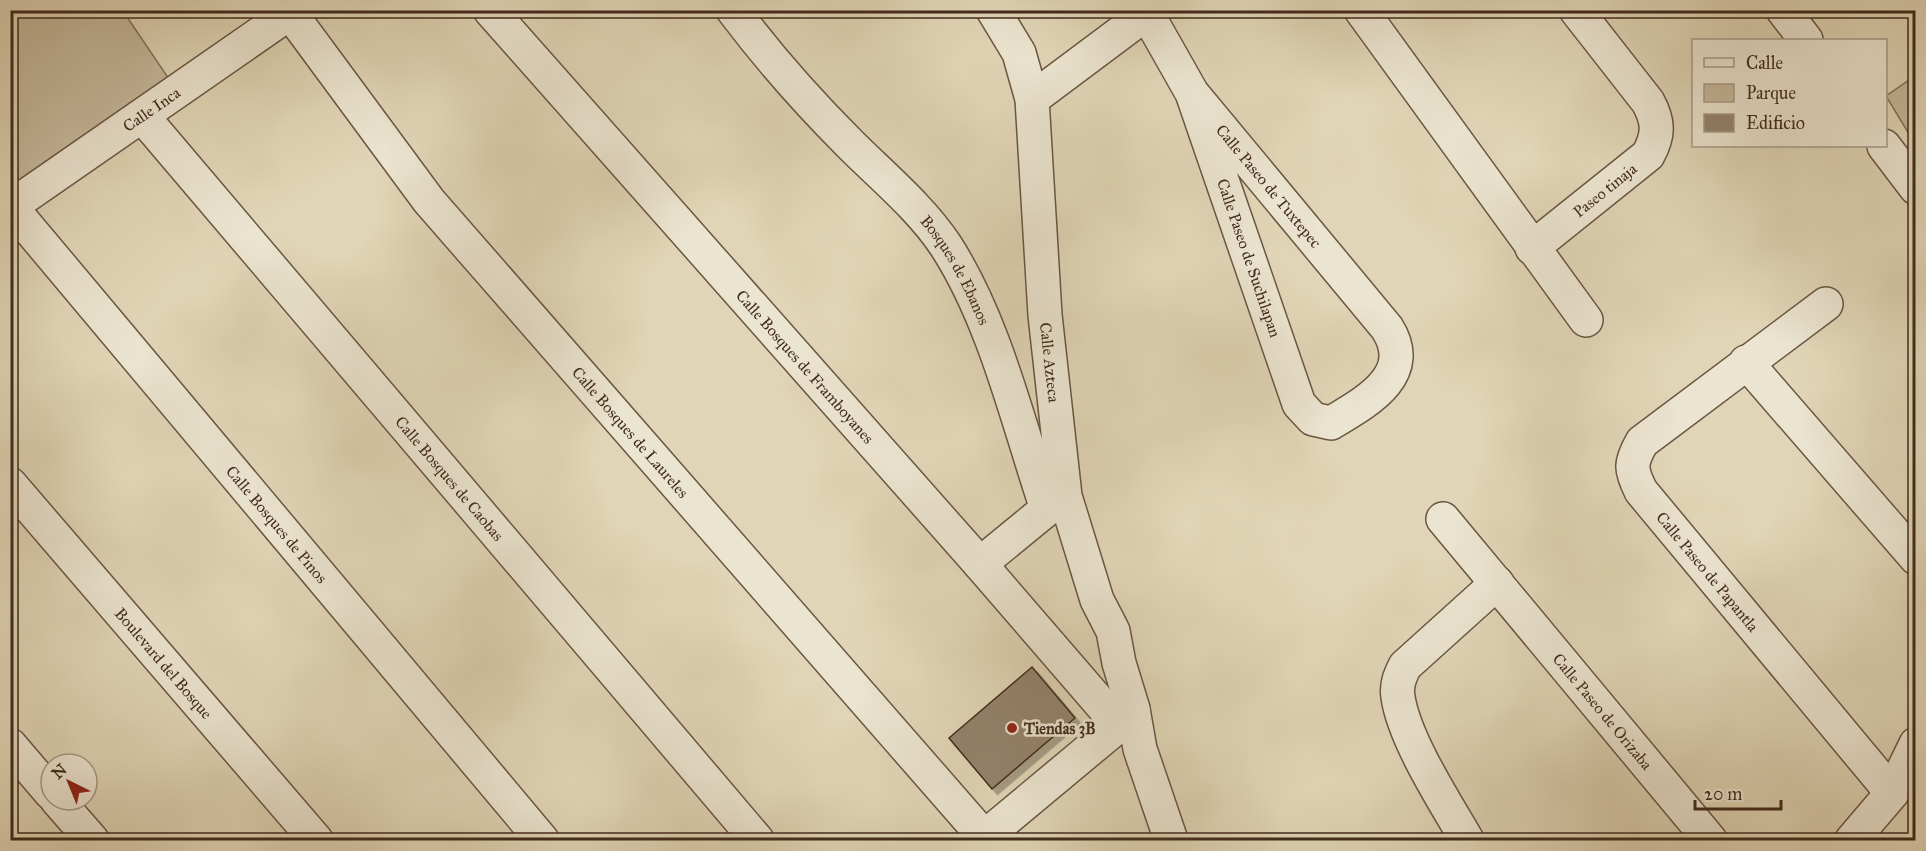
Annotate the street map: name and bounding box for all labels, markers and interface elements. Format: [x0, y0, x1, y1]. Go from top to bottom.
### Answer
legend [1692, 39, 1887, 147]
text: Calle [1746, 52, 1783, 74]
street label: Calle Inca [119, 82, 184, 135]
text: Parque [1746, 82, 1796, 105]
text: Edificio [1746, 112, 1805, 134]
street label: Calle Paseo de Tuxtepec [1212, 120, 1326, 252]
street label: Paseo tinaja [1569, 159, 1640, 221]
street label: Calle Paseo de Suchilapan [1213, 176, 1285, 340]
street label: Bosques de Ebanos [917, 211, 994, 328]
street label: Calle Bosques de Framboyanes [732, 286, 878, 447]
street label: Calle Azteca [1036, 321, 1064, 404]
street label: Calle Bosques de Laureles [568, 362, 693, 502]
street label: Calle Bosques de Caobas [392, 412, 508, 545]
street label: Calle Bosques de Pinos [222, 462, 332, 587]
street label: Calle Paseo de Papantla [1653, 508, 1763, 635]
street label: Boulevard del Bosque [111, 604, 217, 722]
street label: Calle Paseo de Orizaba [1549, 649, 1657, 773]
place label: Tiendas 3B [1023, 719, 1096, 739]
marker: Tiendas 3B [1005, 721, 1019, 735]
north arrow [39, 752, 99, 812]
text: N [48, 760, 71, 783]
scale bar [1695, 773, 1780, 811]
text: 20 m [1704, 783, 1742, 805]

